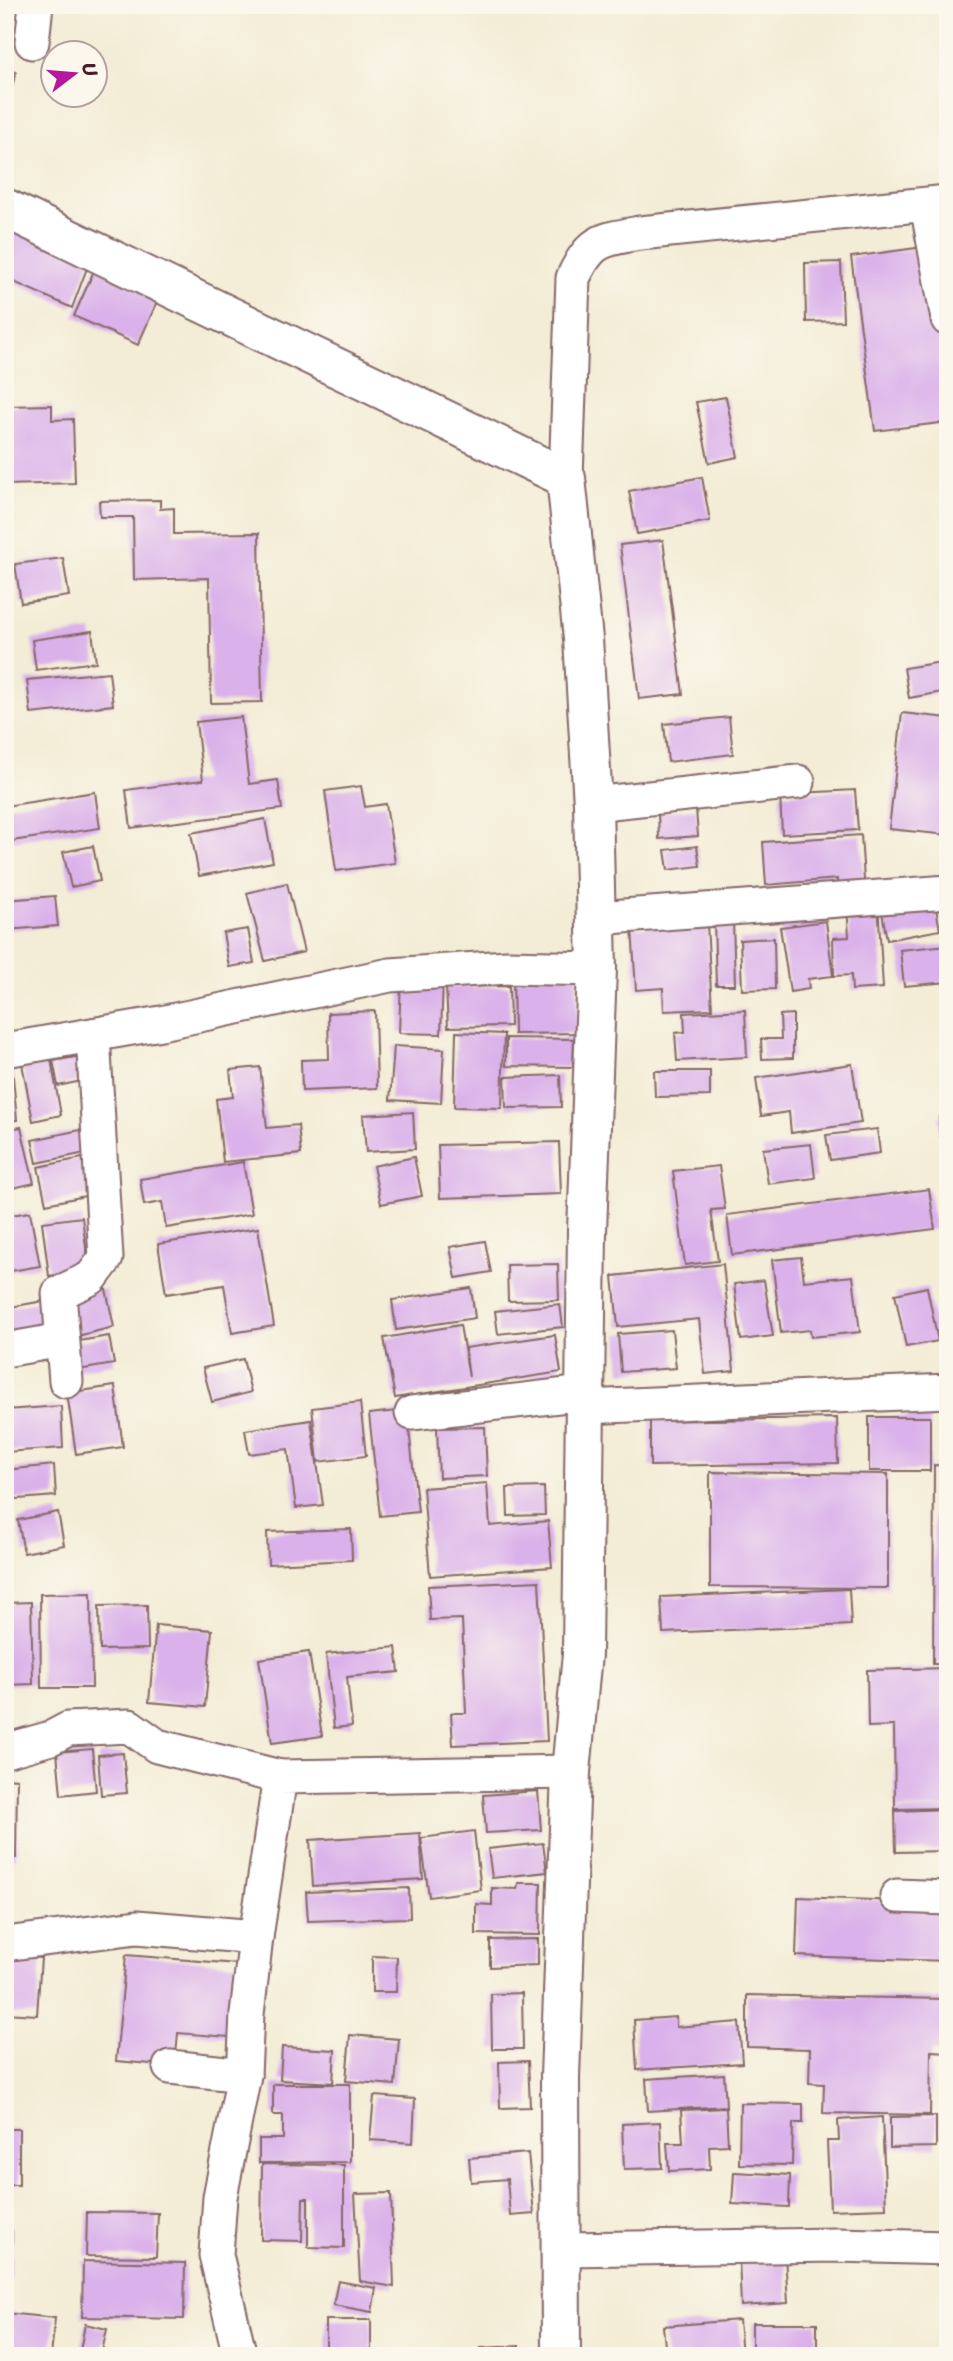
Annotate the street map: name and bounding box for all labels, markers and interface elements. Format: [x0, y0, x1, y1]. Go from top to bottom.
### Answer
north arrow [38, 38, 108, 108]
text: U [72, 59, 108, 81]

